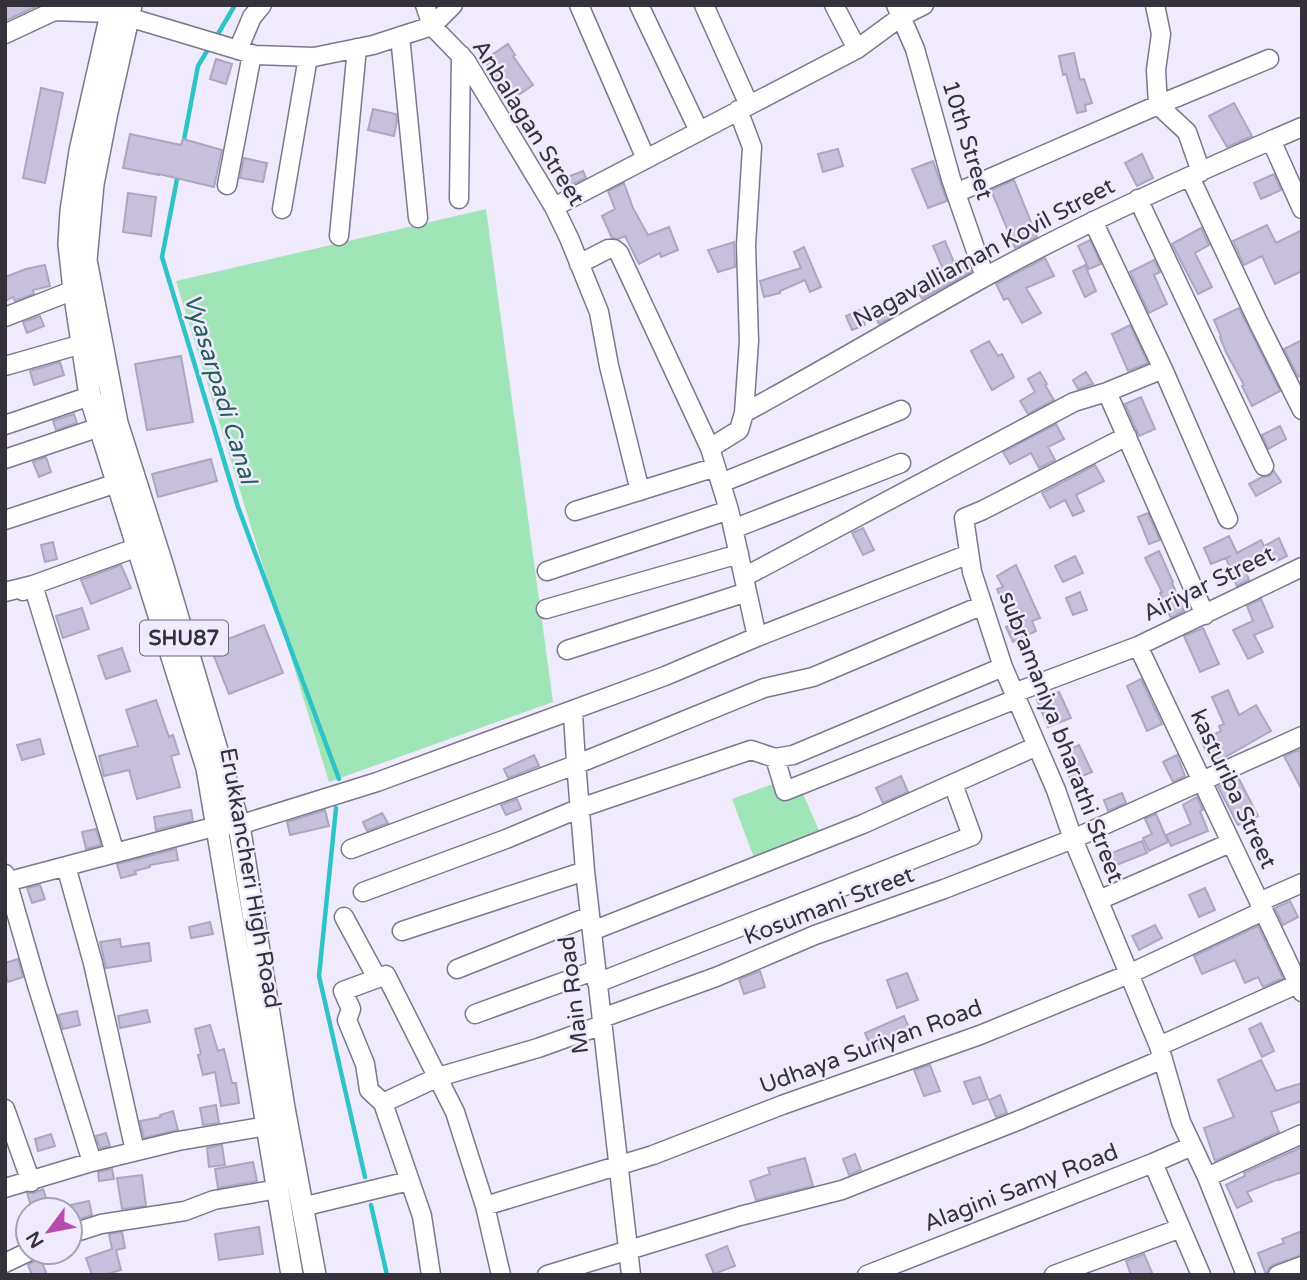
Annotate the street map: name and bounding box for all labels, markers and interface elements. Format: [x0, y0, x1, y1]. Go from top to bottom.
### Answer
street label: Anbalagan Street [466, 35, 590, 211]
street label: 10th Street [936, 77, 998, 203]
street label: Nagavalliaman Kovil Street [848, 172, 1120, 334]
water label: Vyasarpadi Canal [177, 291, 264, 490]
street label: Airiyar Street [1139, 540, 1280, 628]
street label: subramaniya bharathi Street [993, 588, 1130, 887]
road number: SHU87 [140, 620, 228, 656]
street label: kasturiba Street [1184, 705, 1282, 873]
street label: Erukkancheri High Road [213, 746, 287, 1010]
street label: Kosumani Street [740, 861, 918, 951]
street label: Main Road [553, 934, 595, 1056]
street label: Udhaya Suriyan Road [756, 994, 986, 1100]
street label: Alagini Samy Road [920, 1138, 1122, 1238]
north arrow [14, 1196, 84, 1266]
text: N [22, 1227, 49, 1252]

